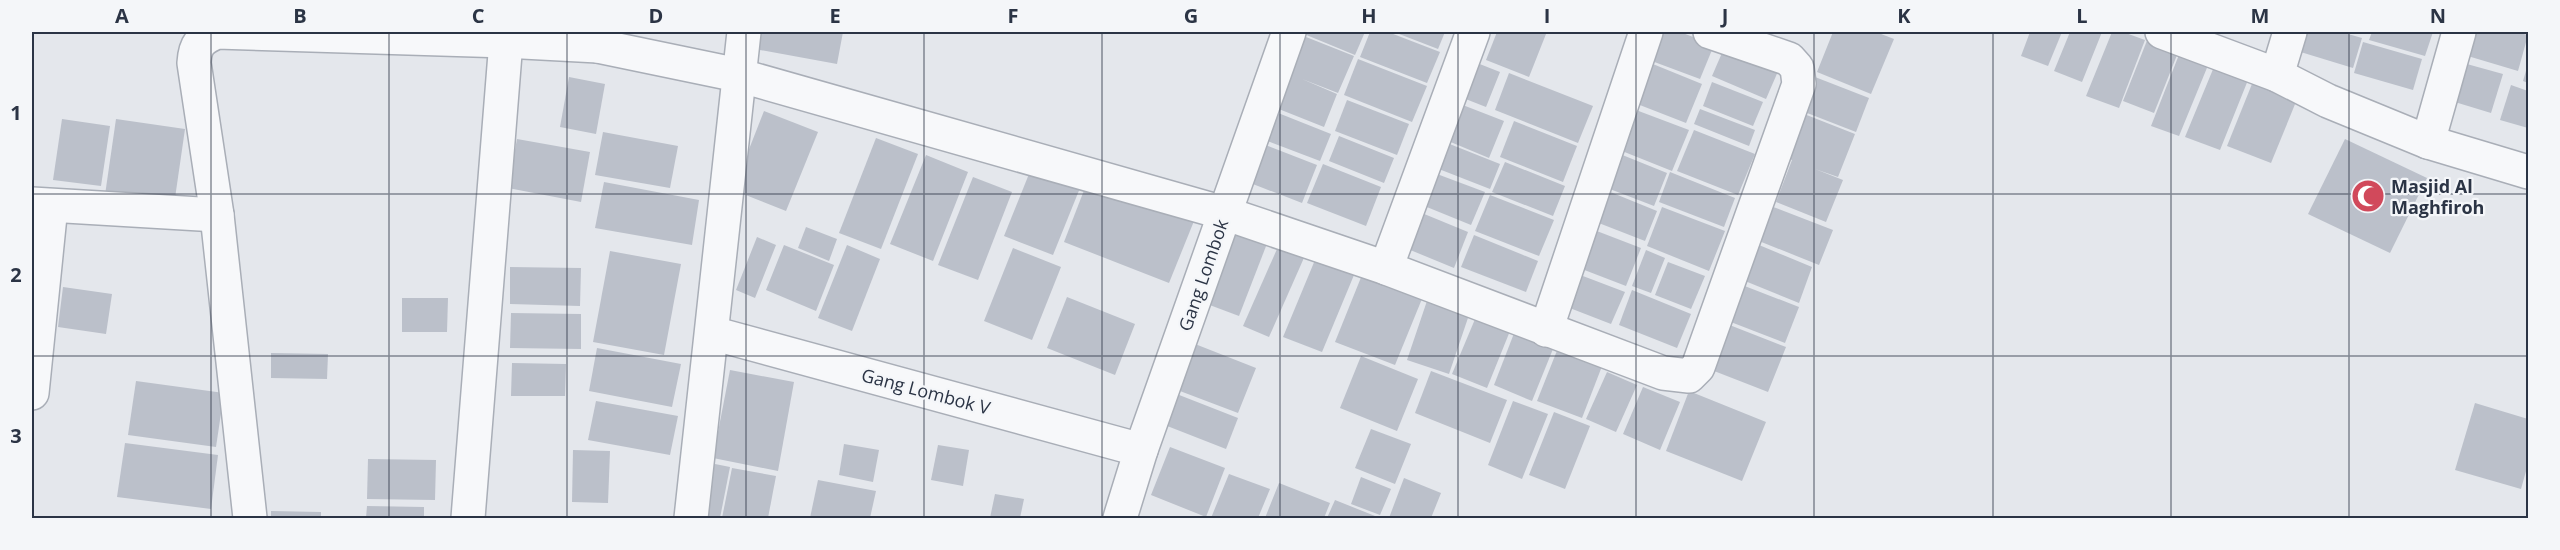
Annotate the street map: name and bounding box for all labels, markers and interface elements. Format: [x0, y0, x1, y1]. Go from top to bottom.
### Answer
text: A [115, 2, 129, 29]
text: B [293, 2, 307, 29]
text: C [472, 2, 485, 29]
text: D [649, 2, 663, 29]
text: E [829, 2, 841, 29]
text: F [1008, 2, 1018, 29]
text: G [1184, 2, 1198, 29]
text: H [1361, 2, 1377, 29]
text: I [1544, 2, 1550, 29]
text: J [1720, 2, 1728, 29]
text: K [1897, 2, 1911, 29]
text: L [2076, 2, 2088, 29]
text: M [2251, 2, 2269, 29]
text: N [2430, 2, 2446, 29]
text: 1 [10, 99, 22, 126]
place label: Masjid Al Maghfiroh [2391, 174, 2484, 219]
mosque icon: Masjid Al Maghfiroh [2350, 178, 2386, 214]
street label: Gang Lombok [1173, 215, 1234, 334]
text: 2 [10, 261, 22, 288]
street label: Gang Lombok V [859, 362, 993, 420]
text: 3 [10, 422, 22, 449]

